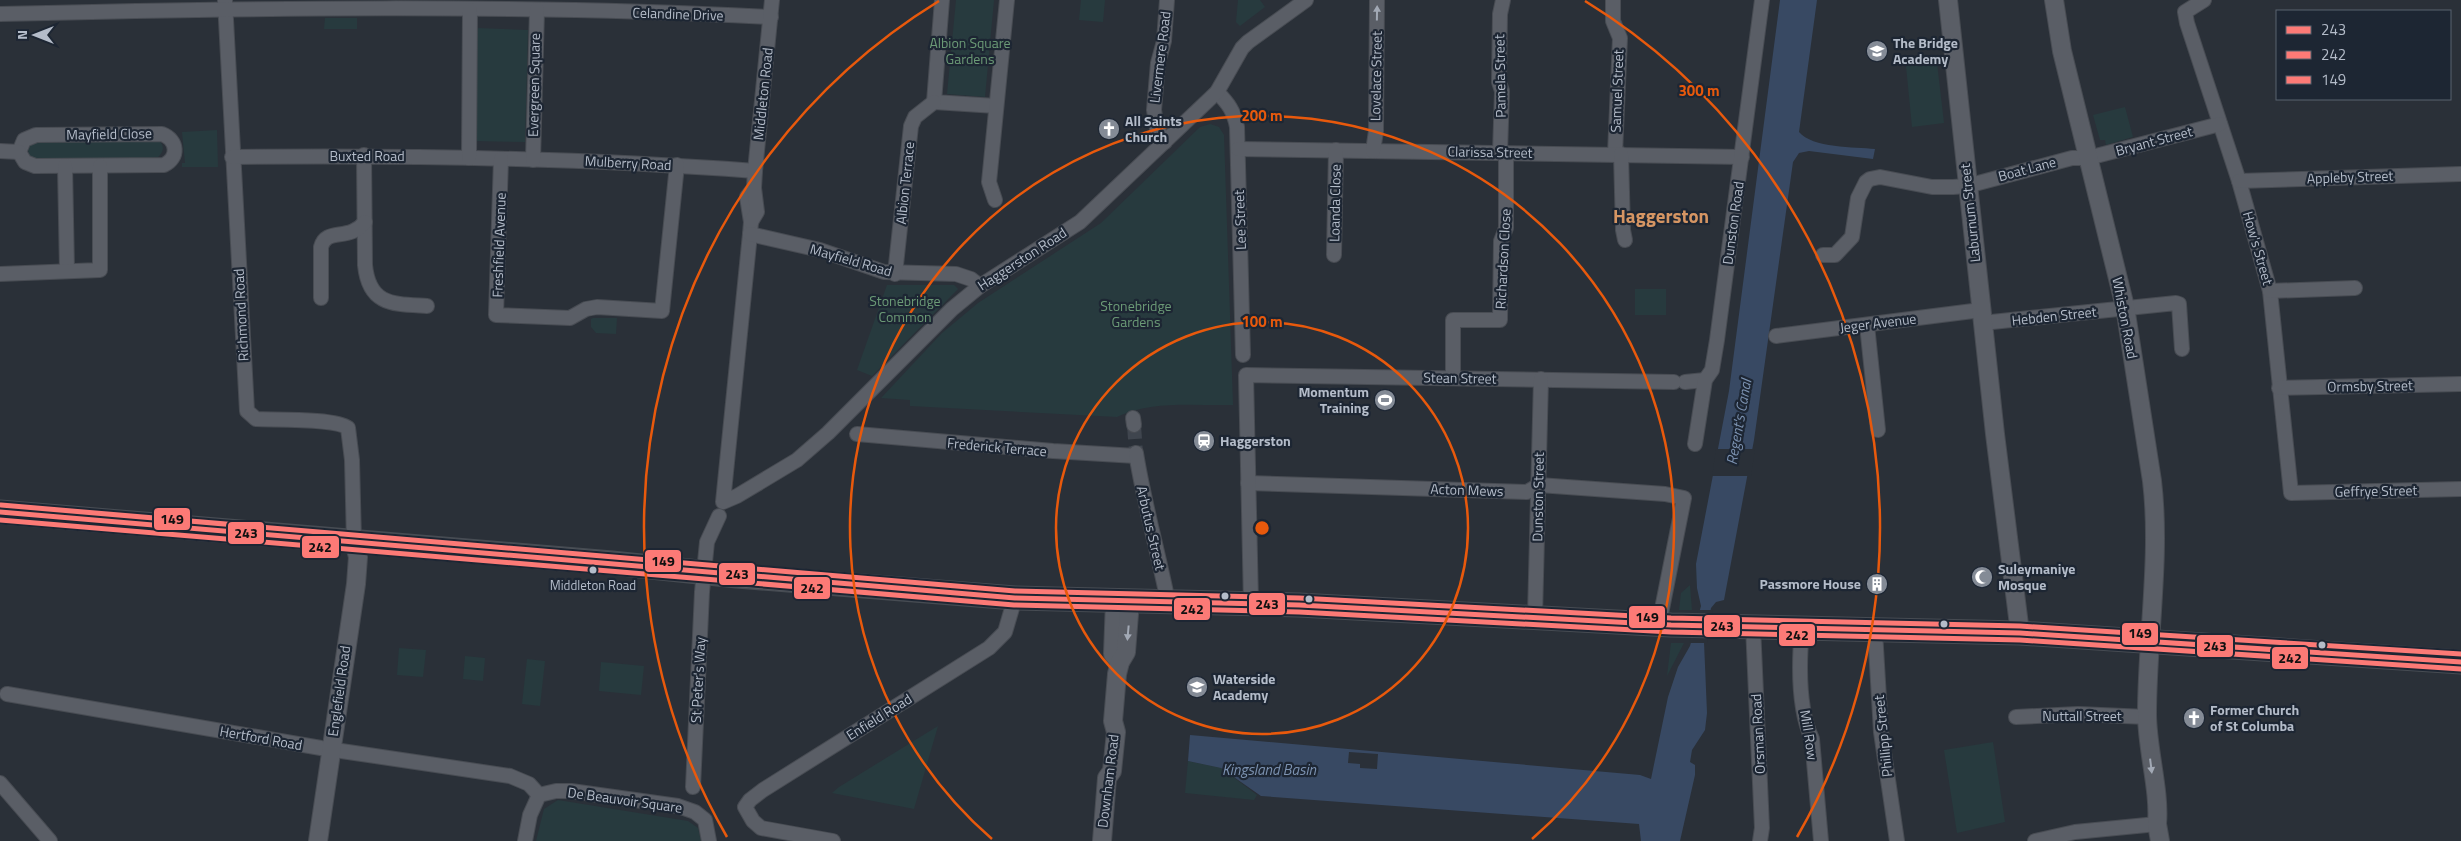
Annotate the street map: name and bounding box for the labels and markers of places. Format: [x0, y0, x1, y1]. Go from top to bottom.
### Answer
place label: The Bridge Academy [1893, 32, 1958, 69]
school or university icon: The Bridge Academy [1865, 39, 1889, 63]
place label: All Saints Church [1125, 110, 1182, 147]
church icon: All Saints Church [1097, 117, 1121, 141]
place label: Momentum Training [1298, 381, 1370, 418]
sports icon: Momentum Training [1373, 388, 1397, 412]
station icon: Haggerston [1192, 429, 1216, 453]
place label: Haggerston [1220, 430, 1291, 451]
centre of rings [1253, 519, 1271, 537]
place label: Suleymaniye Mosque [1998, 558, 2075, 595]
marker: Middleton Road [588, 565, 598, 575]
mosque icon: Suleymaniye Mosque [1970, 565, 1994, 589]
building icon: Passmore House [1865, 572, 1889, 596]
place label: Passmore House [1760, 573, 1861, 594]
place label: Middleton Road [550, 575, 636, 595]
unlabelled marker [1220, 591, 1230, 601]
unlabelled marker [1304, 594, 1314, 604]
unlabelled marker [1939, 619, 1949, 629]
unlabelled marker [2317, 640, 2327, 650]
place label: Waterside Academy [1213, 668, 1275, 705]
school or university icon: Waterside Academy [1185, 675, 1209, 699]
place label: Former Church of St Columba [2210, 699, 2299, 736]
church icon: Former Church of St Columba [2182, 706, 2206, 730]

